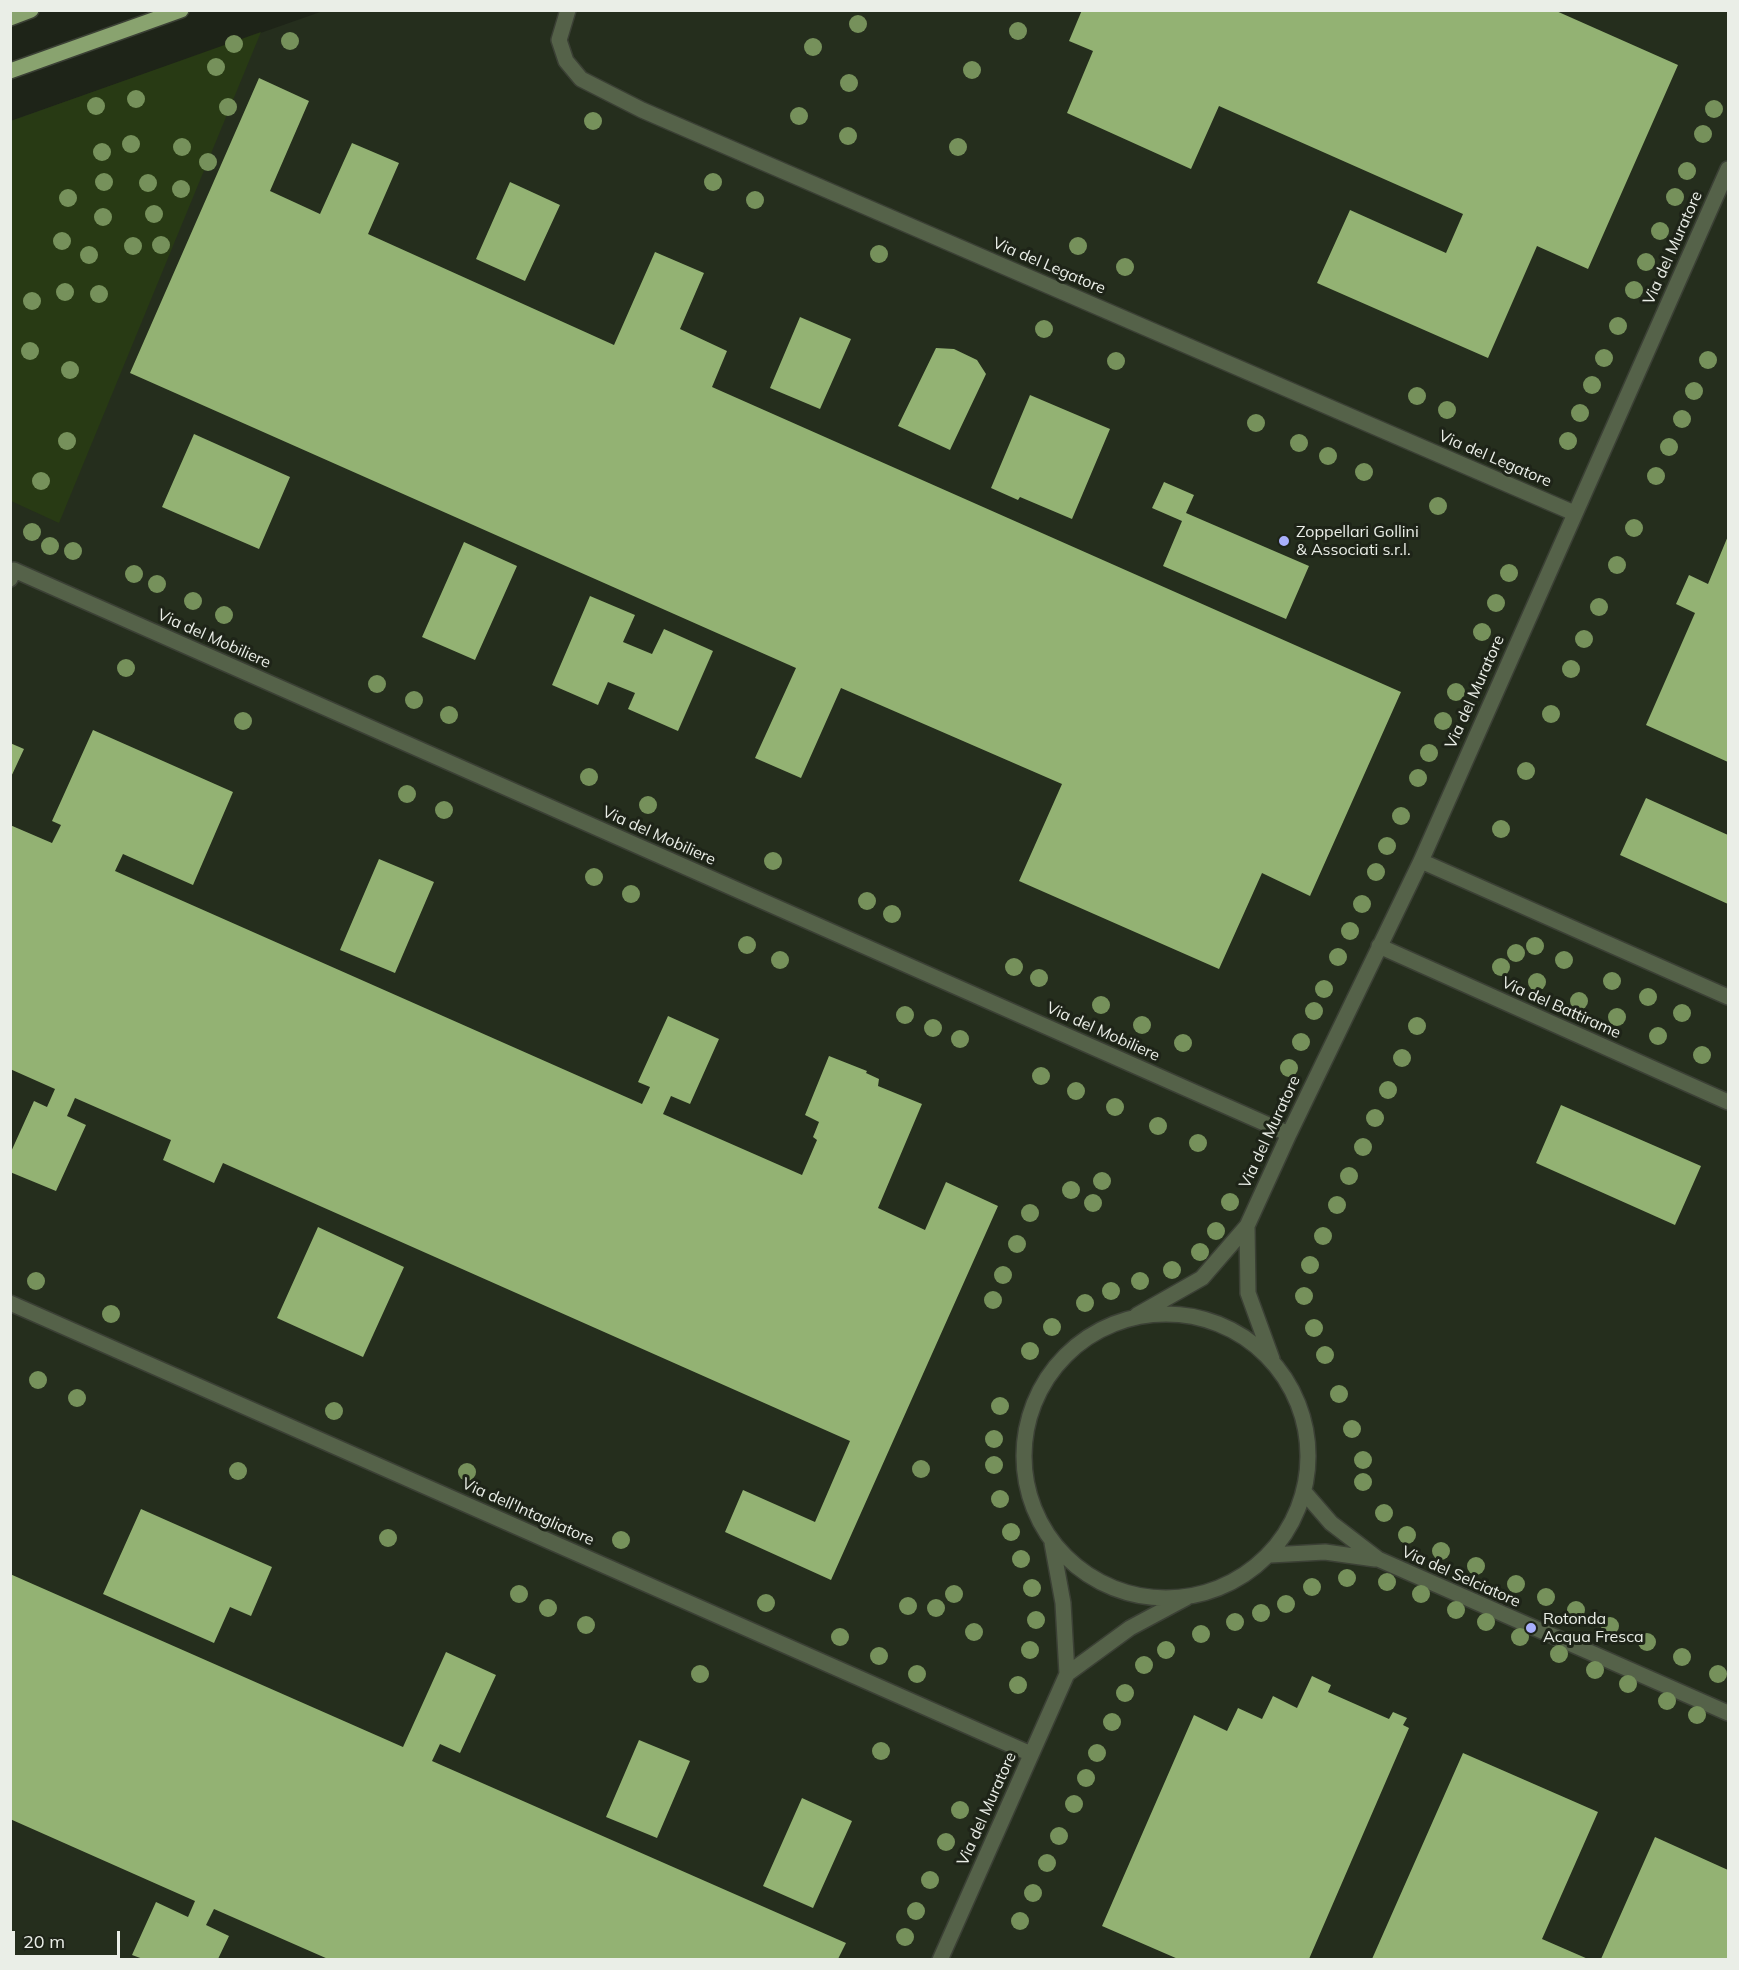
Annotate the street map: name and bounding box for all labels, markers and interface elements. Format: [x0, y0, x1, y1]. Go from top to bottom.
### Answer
street label: Via del Muratore [1639, 188, 1707, 308]
street label: Via del Legatore [990, 234, 1108, 298]
street label: Via del Legatore [1436, 427, 1554, 491]
place label: Zoppellari Gollini & Associati s.r.l. [1296, 522, 1419, 560]
marker: Zoppellari Gollini & Associati s.r.l. [1277, 534, 1291, 548]
street label: Via del Mobiliere [154, 605, 274, 673]
street label: Via del Muratore [1441, 632, 1509, 752]
street label: Via del Mobiliere [599, 802, 719, 870]
street label: Via del Battirame [1498, 973, 1624, 1043]
street label: Via del Mobiliere [1043, 998, 1163, 1066]
street label: Via del Muratore [1235, 1072, 1305, 1192]
street label: Via dell'Intagliatore [459, 1474, 597, 1550]
street label: Via del Selciatore [1399, 1542, 1523, 1612]
place label: Rotonda Acqua Fresca [1543, 1609, 1644, 1647]
marker: Rotonda Acqua Fresca [1524, 1621, 1538, 1635]
street label: Via del Muratore [953, 1749, 1021, 1869]
scale bar [15, 1919, 123, 1957]
text: 20 m [23, 1930, 65, 1953]

